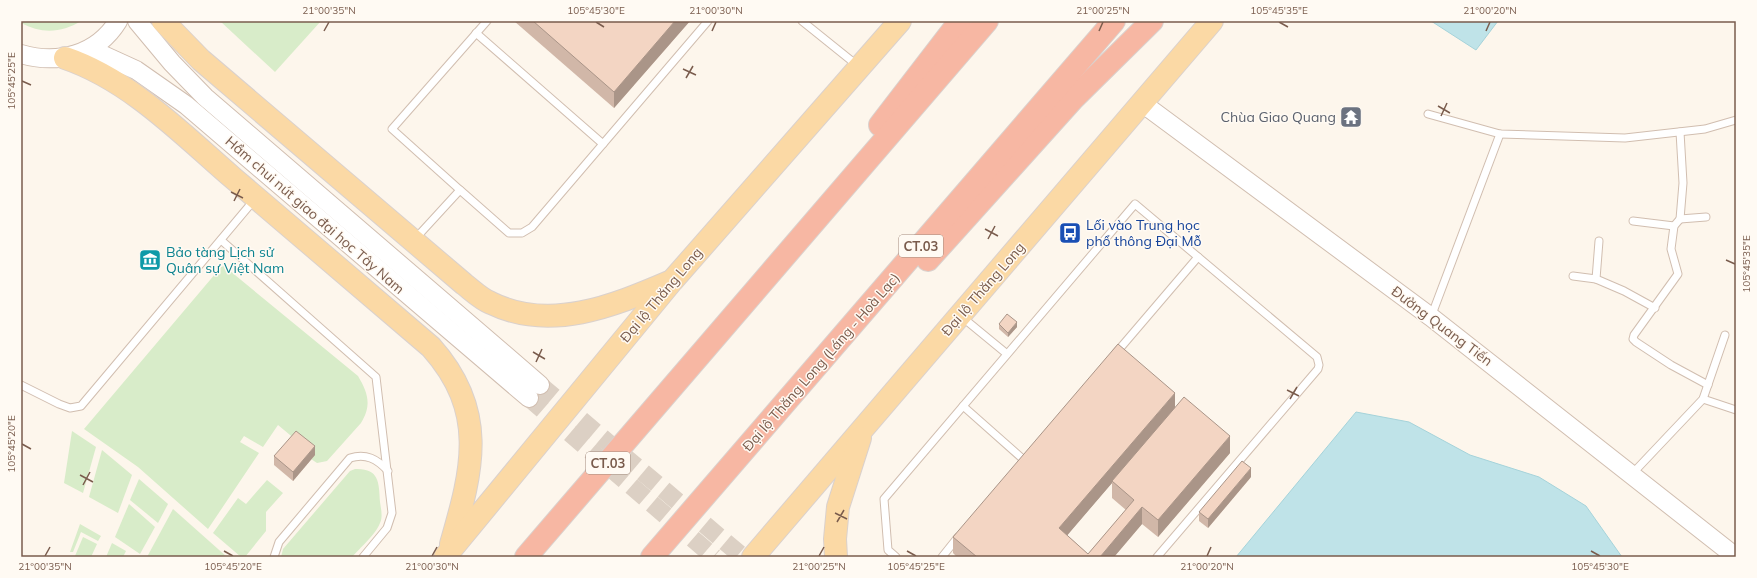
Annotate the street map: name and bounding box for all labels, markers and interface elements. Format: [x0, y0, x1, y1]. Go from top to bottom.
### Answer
text: 21°00'35"N [302, 4, 356, 17]
text: 105°45'30"E [567, 4, 625, 17]
text: 21°00'30"N [689, 4, 743, 17]
text: 21°00'25"N [1076, 4, 1130, 17]
text: 105°45'35"E [1250, 4, 1308, 17]
text: 21°00'20"N [1463, 4, 1517, 17]
text: 105°45'25"E [5, 52, 18, 110]
temple icon: Chùa Giao Quang [1338, 104, 1364, 130]
place label: Chùa Giao Quang [1221, 108, 1336, 126]
street label: Hầm chui nút giao đại học Tây Nam [222, 132, 408, 298]
place label: Lối vào Trung học phổ thông Đại Mỗ [1086, 216, 1202, 250]
bus stop icon: Lối vào Trung học phổ thông Đại Mỗ [1057, 220, 1083, 246]
road number: CT.03 [899, 235, 943, 257]
text: 105°45'35"E [1740, 235, 1753, 293]
street label: Đại lộ Thăng Long [937, 238, 1029, 340]
place label: Bảo tàng Lịch sử Quân sự Việt Nam [166, 243, 284, 277]
street label: Đại lộ Thăng Long [616, 244, 706, 346]
museum icon: Bảo tàng Lịch sử Quân sự Việt Nam [137, 247, 163, 273]
street label: Đại lộ Thăng Long (Láng - Hoà Lạc) [738, 269, 904, 455]
street label: Đường Quang Tiến [1388, 282, 1496, 370]
text: 105°45'20"E [5, 415, 18, 473]
road number: CT.03 [586, 452, 630, 474]
text: 21°00'35"N [18, 560, 72, 573]
text: 105°45'20"E [204, 560, 262, 573]
text: 21°00'30"N [405, 560, 459, 573]
text: 21°00'25"N [792, 560, 846, 573]
text: 105°45'25"E [887, 560, 945, 573]
text: 21°00'20"N [1180, 560, 1234, 573]
text: 105°45'30"E [1571, 560, 1629, 573]

